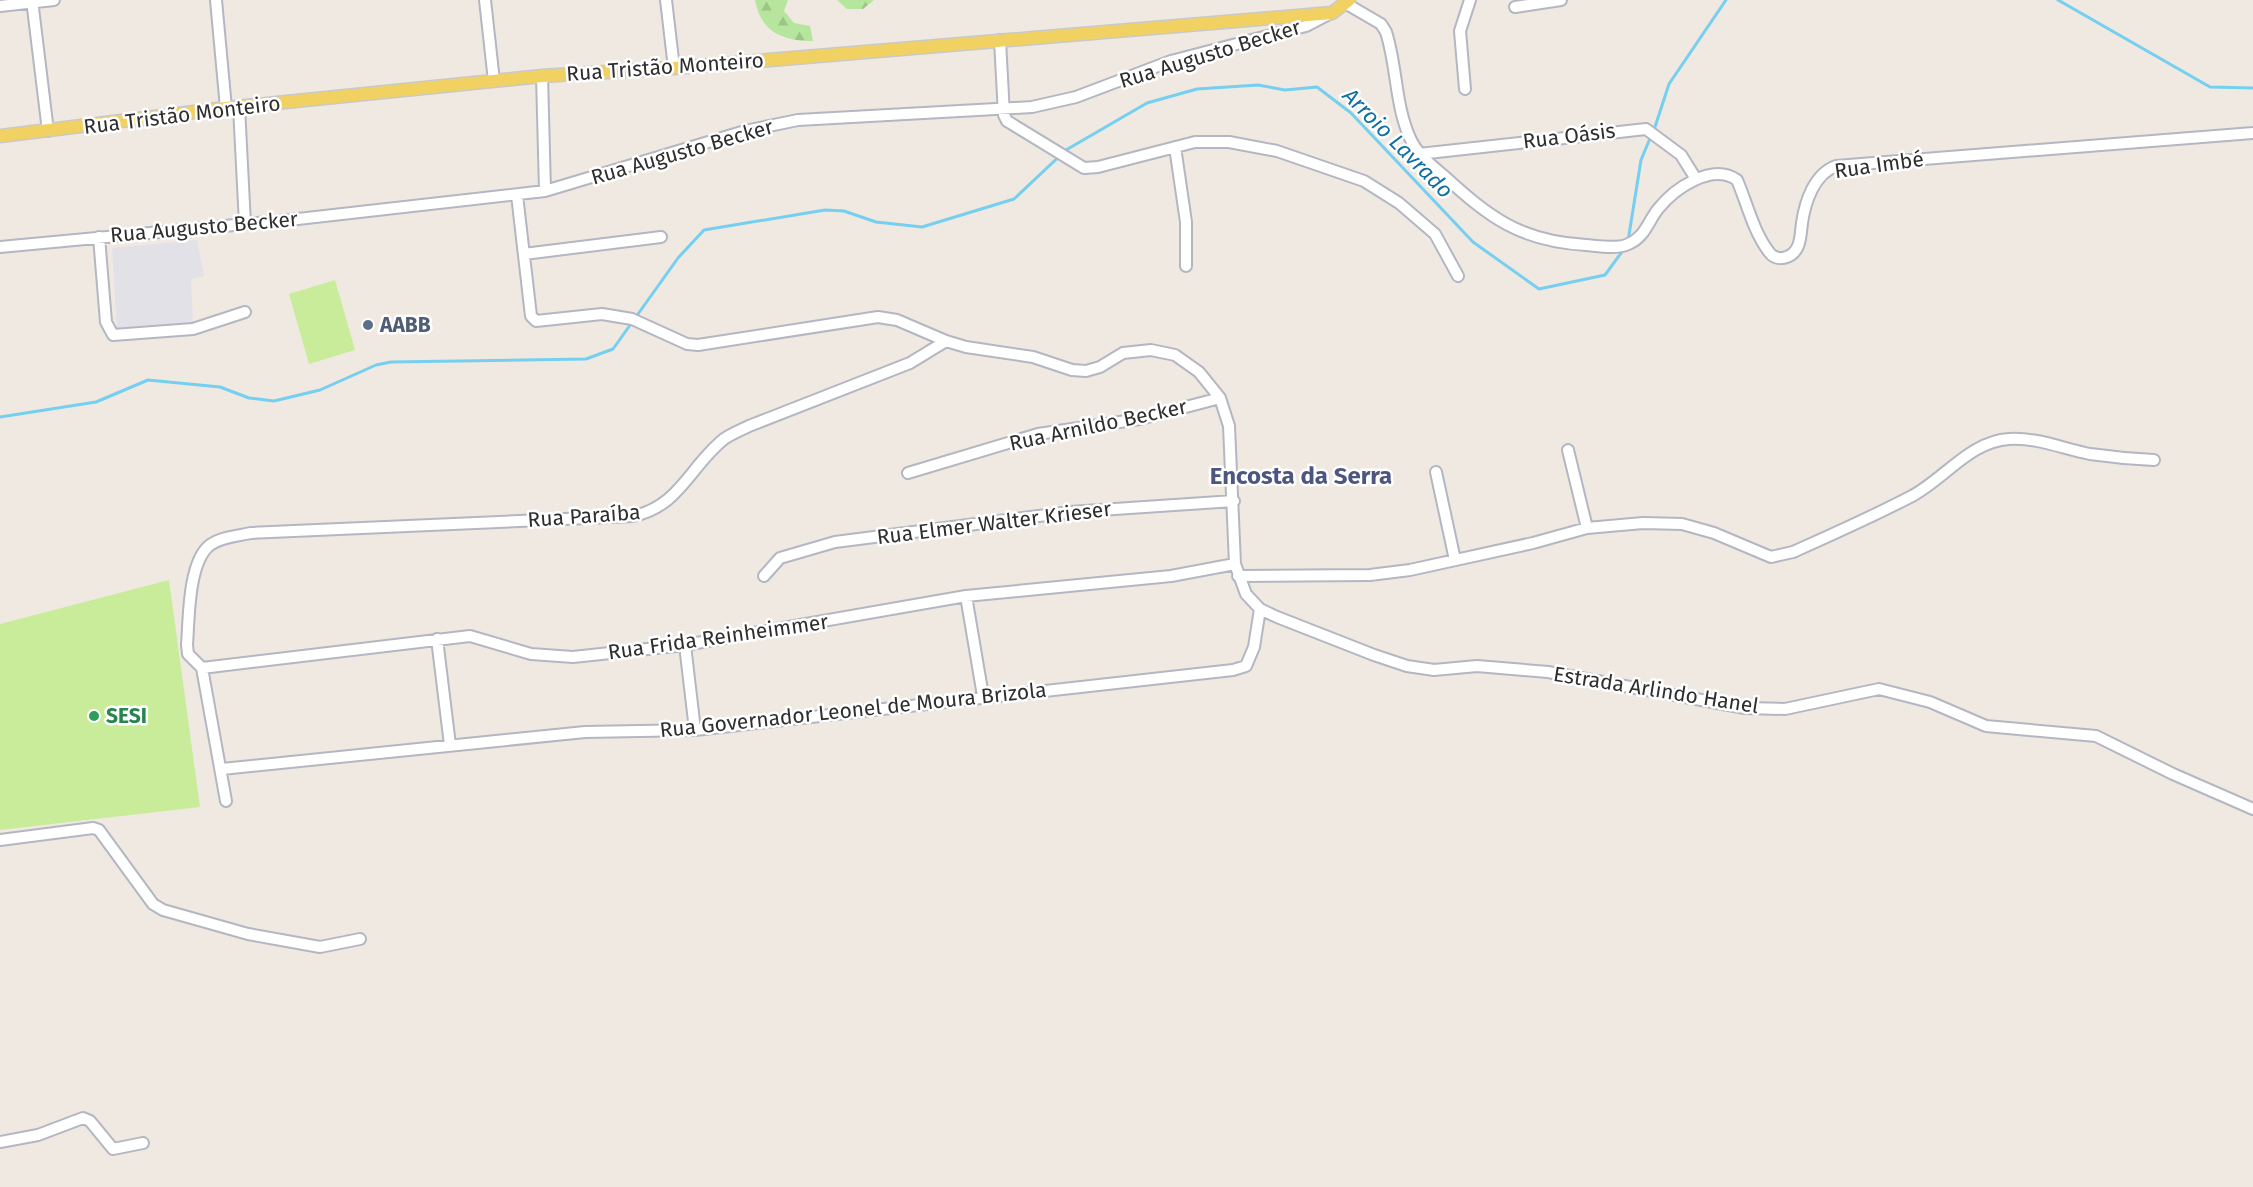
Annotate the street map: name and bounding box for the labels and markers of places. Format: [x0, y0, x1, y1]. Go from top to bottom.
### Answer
place label: AABB [379, 312, 431, 338]
marker: AABB [361, 318, 375, 332]
place label: SESI [106, 703, 147, 729]
marker: SESI [87, 709, 101, 723]

